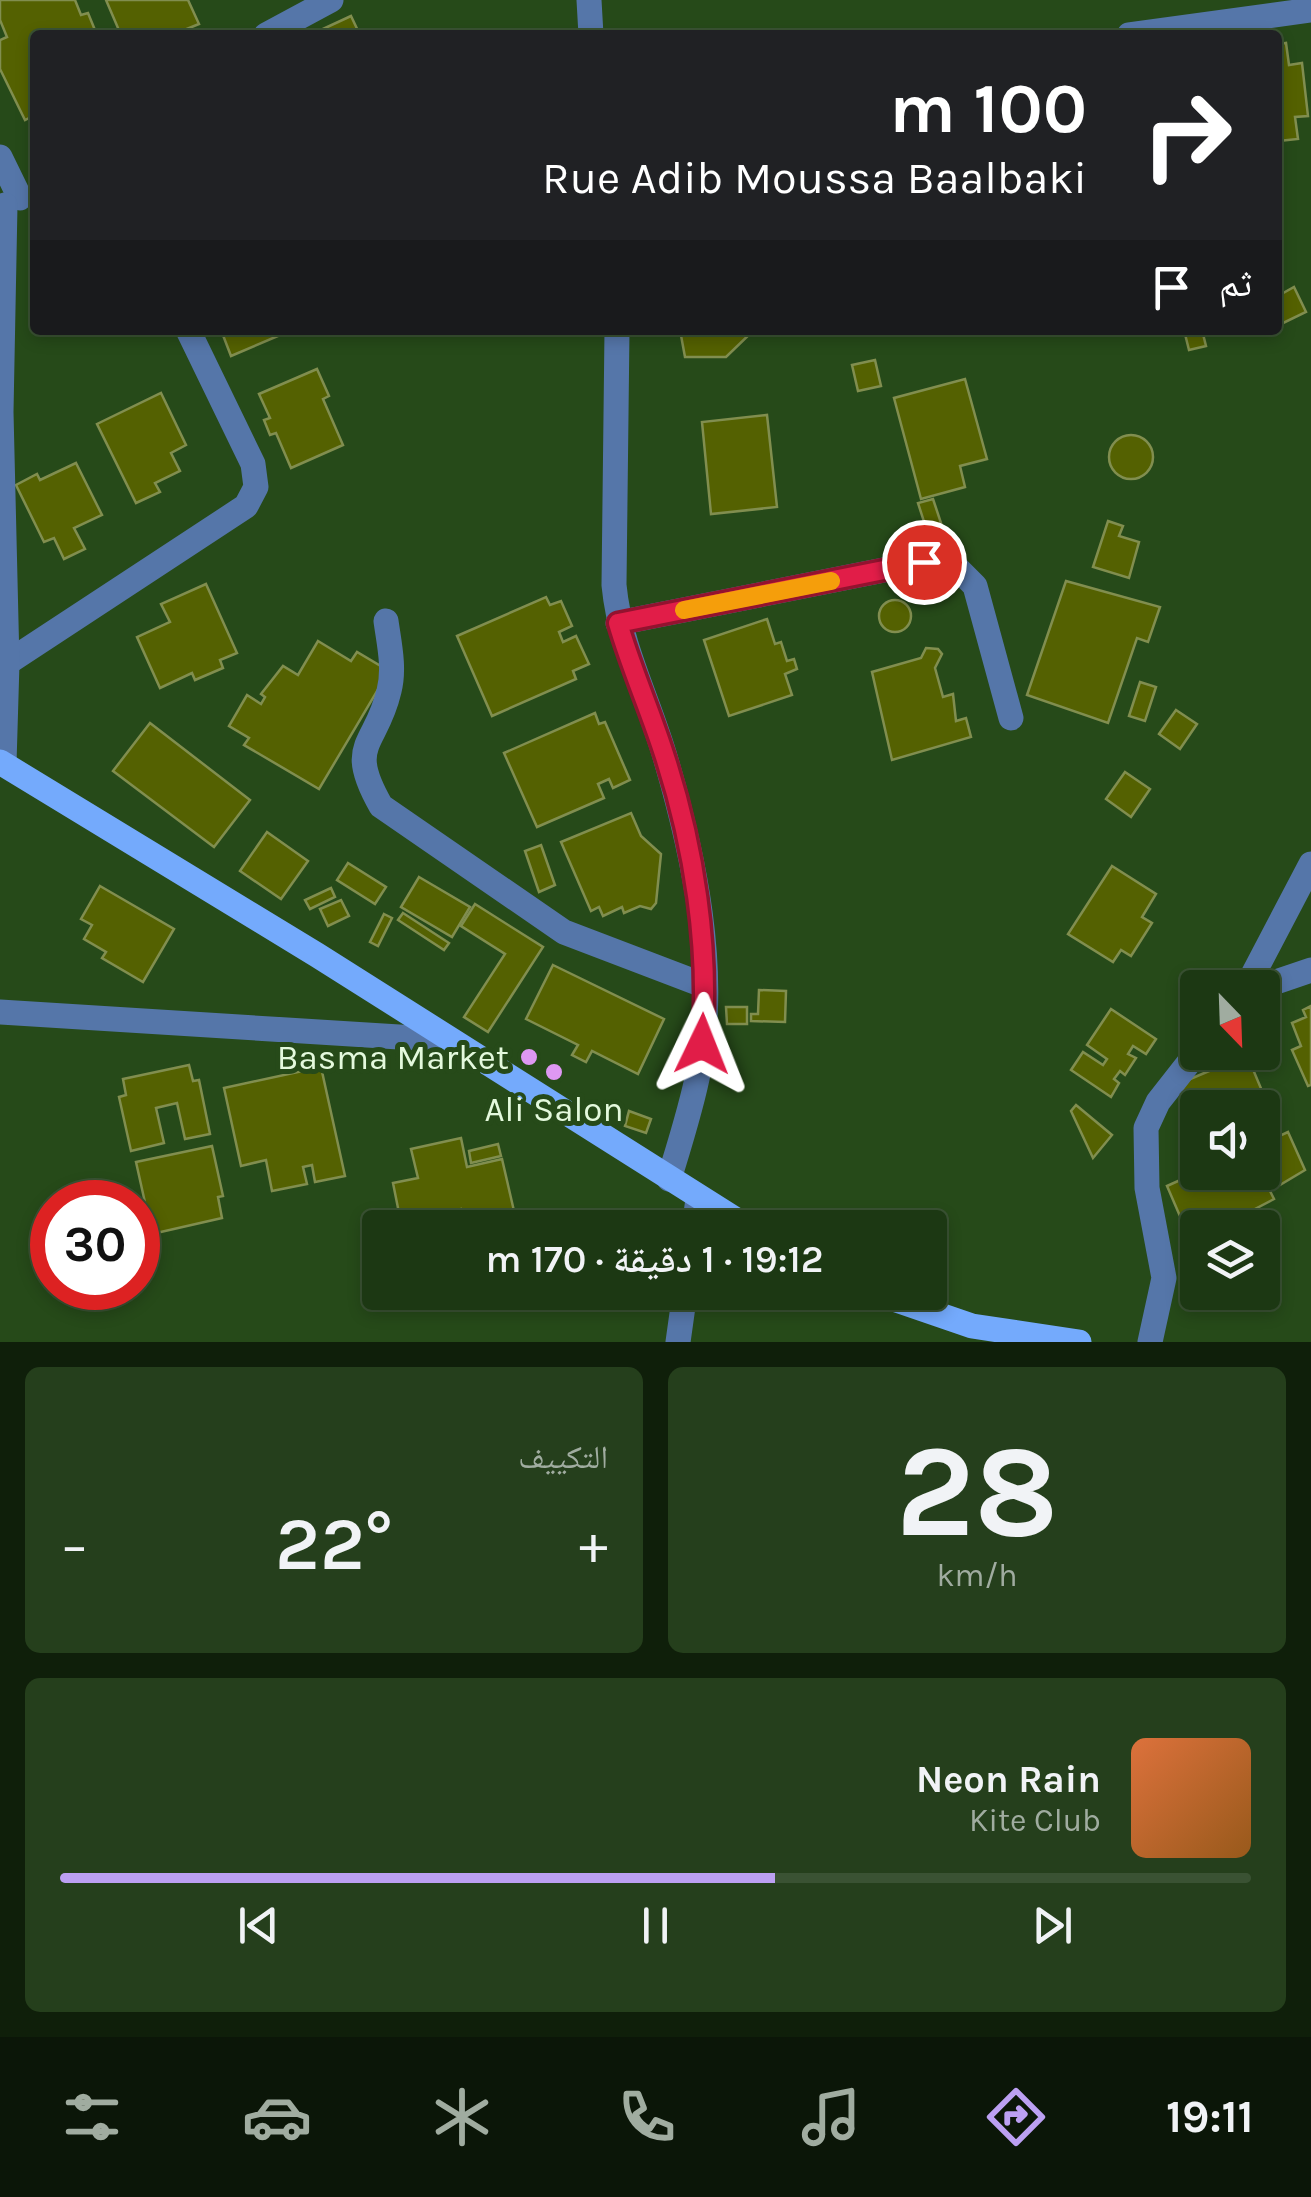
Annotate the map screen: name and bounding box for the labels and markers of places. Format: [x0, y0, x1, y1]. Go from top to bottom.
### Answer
pin [882, 520, 967, 605]
place label: Basma Market [277, 1037, 509, 1078]
marker: Basma Market [518, 1046, 540, 1068]
marker: Ali Salon [543, 1061, 565, 1083]
place label: Ali Salon [484, 1089, 624, 1130]

